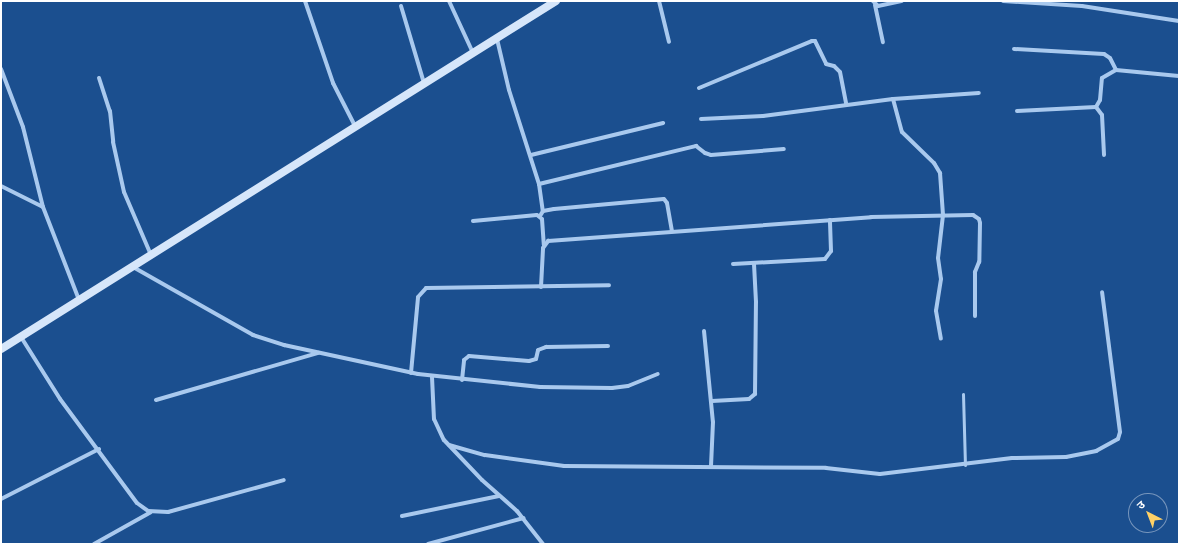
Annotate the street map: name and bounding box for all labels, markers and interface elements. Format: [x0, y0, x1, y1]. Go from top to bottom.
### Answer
north arrow [1128, 493, 1168, 533]
text: उ [1134, 497, 1147, 511]

